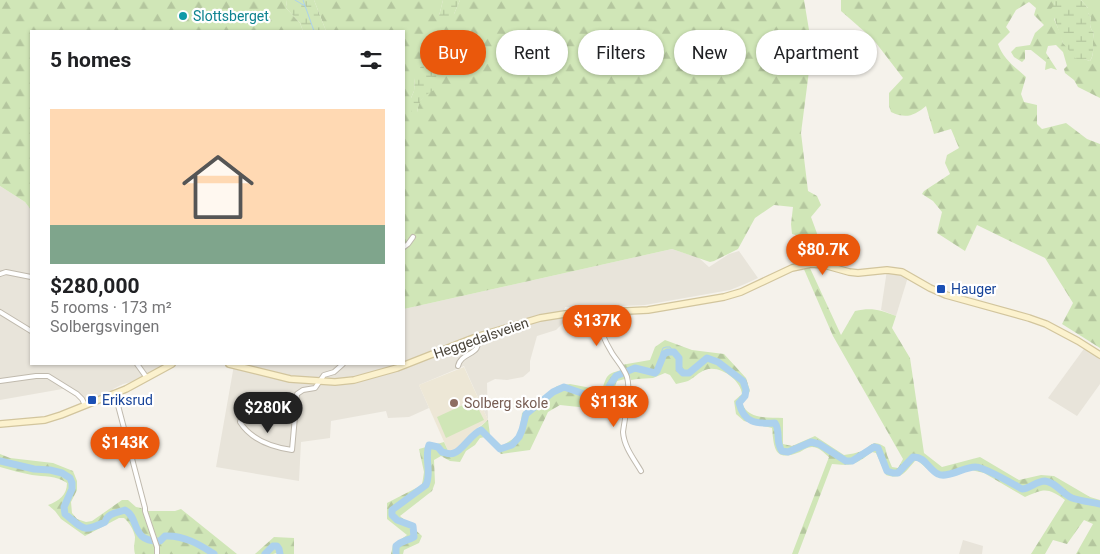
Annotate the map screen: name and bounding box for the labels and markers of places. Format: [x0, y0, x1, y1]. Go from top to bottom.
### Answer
place label: Slottsberget [193, 8, 269, 24]
marker: Slottsberget [177, 10, 189, 22]
pin: $80.7K [782, 234, 864, 276]
place label: Hauger [951, 281, 997, 297]
marker: Hauger [935, 283, 947, 295]
pin: $137K [562, 304, 632, 347]
pin: $113K [579, 386, 649, 428]
place label: Eriksrud [102, 392, 153, 408]
pin: $280K [233, 392, 303, 434]
marker: Eriksrud [86, 394, 98, 406]
place label: Solberg skole [464, 395, 548, 411]
marker: Solberg skole [448, 397, 460, 409]
pin: $143K [90, 426, 160, 469]

